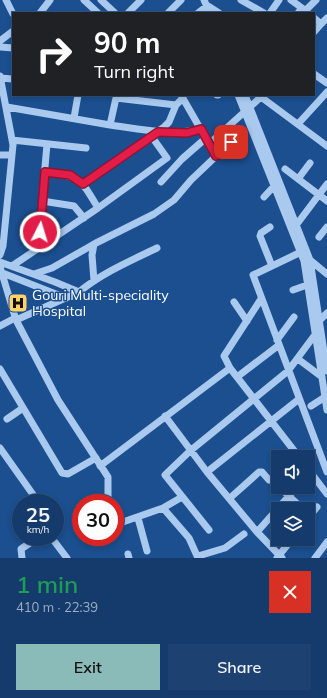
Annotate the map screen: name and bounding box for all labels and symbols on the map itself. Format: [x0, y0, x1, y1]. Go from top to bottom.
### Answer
pin [214, 125, 248, 159]
position arrow [19, 211, 61, 253]
place label: Gouri Multi-speciality Hospital [32, 286, 169, 320]
hospital icon: Gouri Multi-speciality Hospital [7, 292, 29, 314]
speed limit sign: 30 [72, 494, 124, 546]

